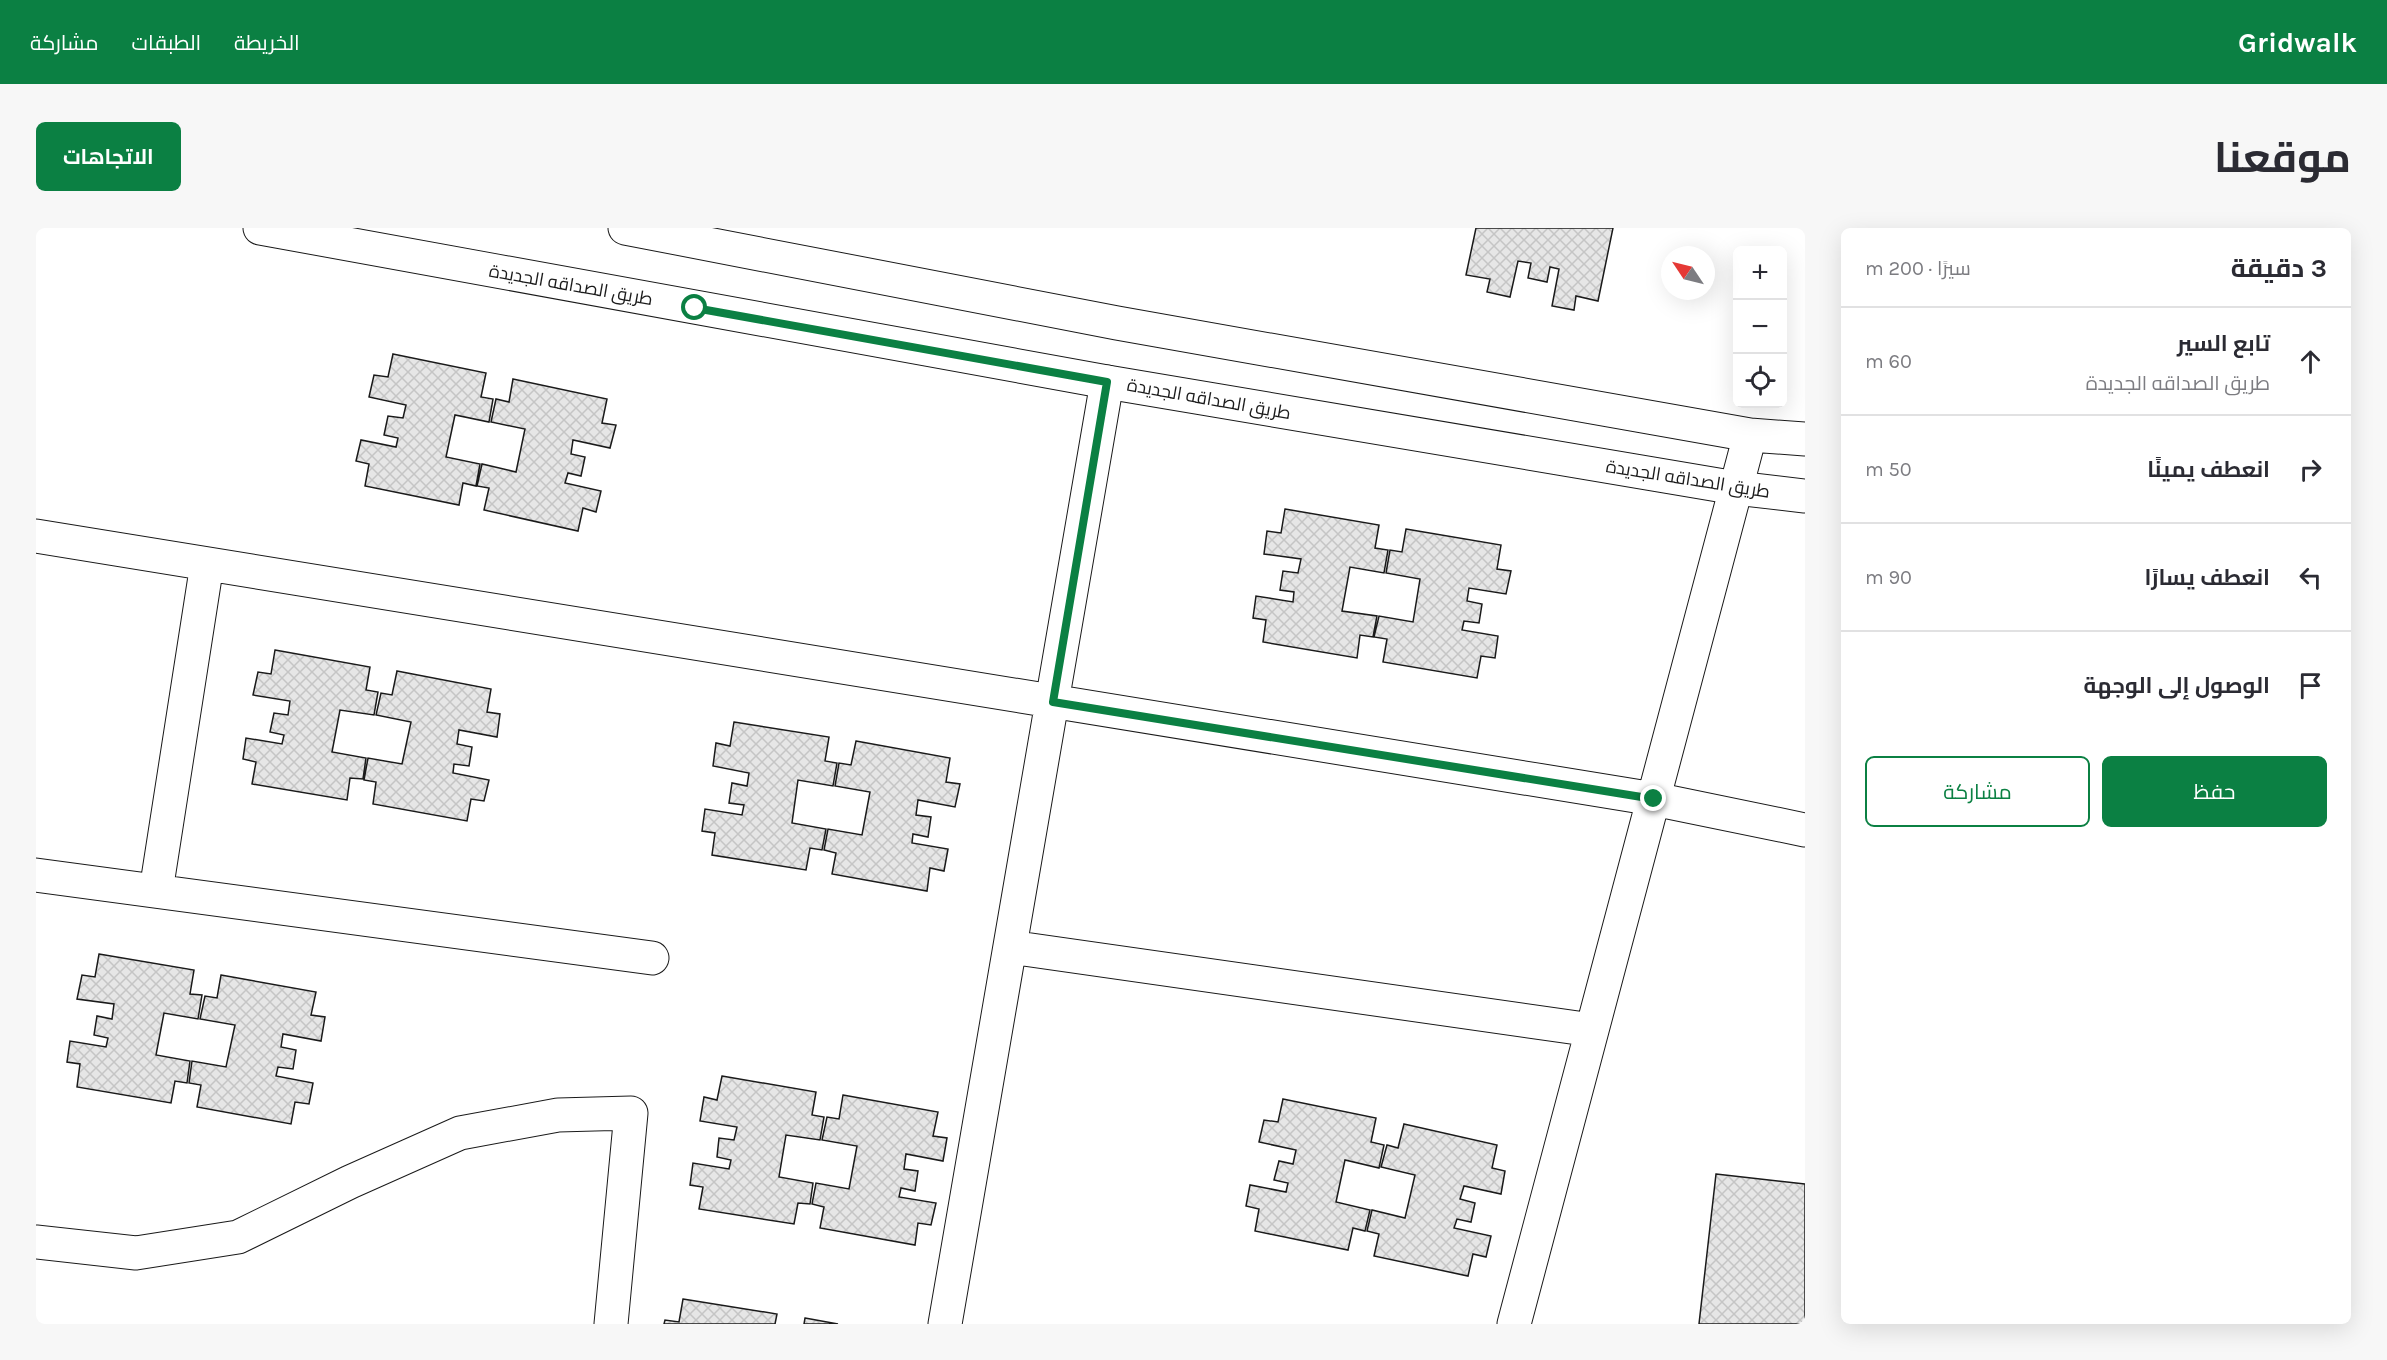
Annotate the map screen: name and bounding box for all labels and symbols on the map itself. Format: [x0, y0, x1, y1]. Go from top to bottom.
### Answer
north arrow [1661, 246, 1715, 300]
street label: طريق الصداقه الجديدة [487, 260, 655, 311]
route start [681, 294, 707, 320]
street label: طريق الصداقه الجديدة [1125, 374, 1293, 425]
street label: طريق الصداقه الجديدة [1604, 455, 1772, 504]
route end [1640, 785, 1666, 811]

